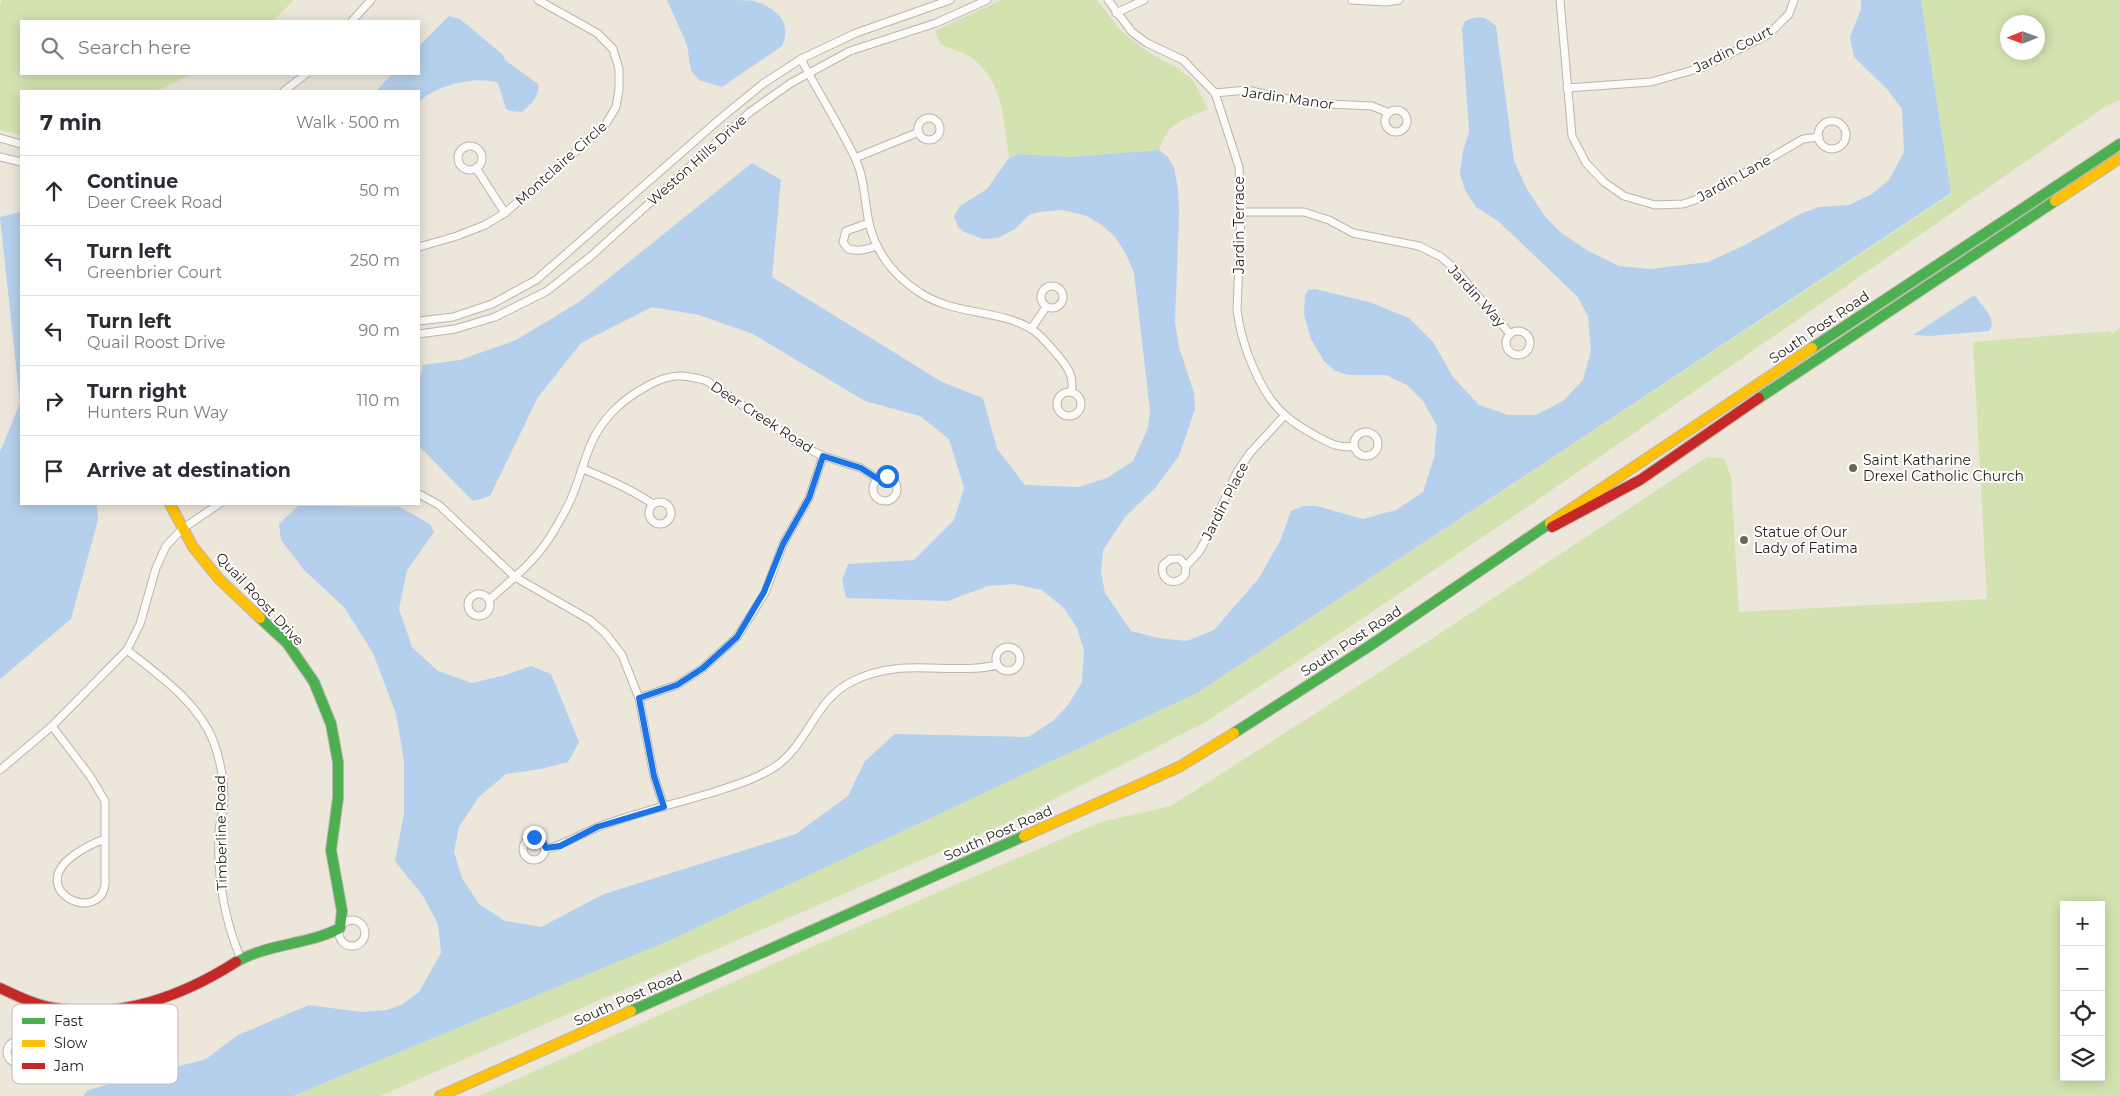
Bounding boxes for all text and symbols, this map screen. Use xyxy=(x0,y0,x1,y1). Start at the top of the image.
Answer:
north arrow xyxy=(2000,15,2045,60)
search box xyxy=(20,20,420,75)
street label: Jardin Court xyxy=(1690,21,1776,77)
icon: search xyxy=(38,34,66,62)
text: Search here xyxy=(78,36,191,59)
street label: Jardin Manor xyxy=(1240,83,1335,113)
text: 7 min xyxy=(40,110,102,135)
street label: Weston Hills Drive xyxy=(644,111,750,209)
text: Walk · 500 m xyxy=(296,113,400,132)
street label: Montclaire Circle xyxy=(511,117,611,209)
street label: Jardin Lane xyxy=(1693,150,1774,206)
text: Continue xyxy=(87,170,178,193)
street label: Jardin Terrace xyxy=(1230,176,1248,275)
icon: ahead xyxy=(40,177,68,205)
text: 50 m xyxy=(359,181,400,200)
text: Deer Creek Road xyxy=(87,193,223,212)
text: Turn left xyxy=(87,240,172,263)
icon: left xyxy=(40,247,68,275)
text: 250 m xyxy=(350,251,400,270)
street label: Jardin Way xyxy=(1444,260,1510,331)
text: Greenbrier Court xyxy=(87,263,222,282)
street label: South Post Road xyxy=(1765,287,1873,367)
text: Turn left xyxy=(87,310,172,333)
icon: left xyxy=(40,317,68,345)
text: 90 m xyxy=(358,321,400,340)
text: Quail Roost Drive xyxy=(87,333,225,352)
street label: Deer Creek Road xyxy=(707,377,817,457)
text: Turn right xyxy=(87,380,187,403)
icon: right xyxy=(40,387,68,415)
text: 110 m xyxy=(357,391,400,410)
text: Hunters Run Way xyxy=(87,403,228,422)
place label: Saint Katharine Drexel Catholic Church xyxy=(1863,451,2024,485)
icon: arrive xyxy=(40,457,68,485)
text: Arrive at destination xyxy=(87,459,291,482)
street label: Jardin Place xyxy=(1197,459,1252,544)
marker: Saint Katharine Drexel Catholic Church xyxy=(1847,462,1859,474)
route start xyxy=(876,465,899,488)
place label: Statue of Our Lady of Fatima xyxy=(1754,523,1858,557)
marker: Statue of Our Lady of Fatima xyxy=(1738,534,1750,546)
street label: Quail Roost Drive xyxy=(212,549,308,649)
street label: South Post Road xyxy=(1297,602,1405,680)
street label: Timberline Road xyxy=(211,775,231,891)
street label: South Post Road xyxy=(941,801,1055,865)
route end xyxy=(523,826,546,849)
map controls xyxy=(2060,901,2105,1081)
button: + xyxy=(2060,901,2105,946)
button: − xyxy=(2060,946,2105,991)
street label: South Post Road xyxy=(571,966,685,1030)
button: locate xyxy=(2060,991,2105,1036)
legend xyxy=(12,1004,178,1084)
text: Fast xyxy=(54,1012,84,1030)
text: Slow xyxy=(54,1034,88,1052)
button: layers xyxy=(2060,1036,2105,1081)
text: Jam xyxy=(53,1057,84,1075)

